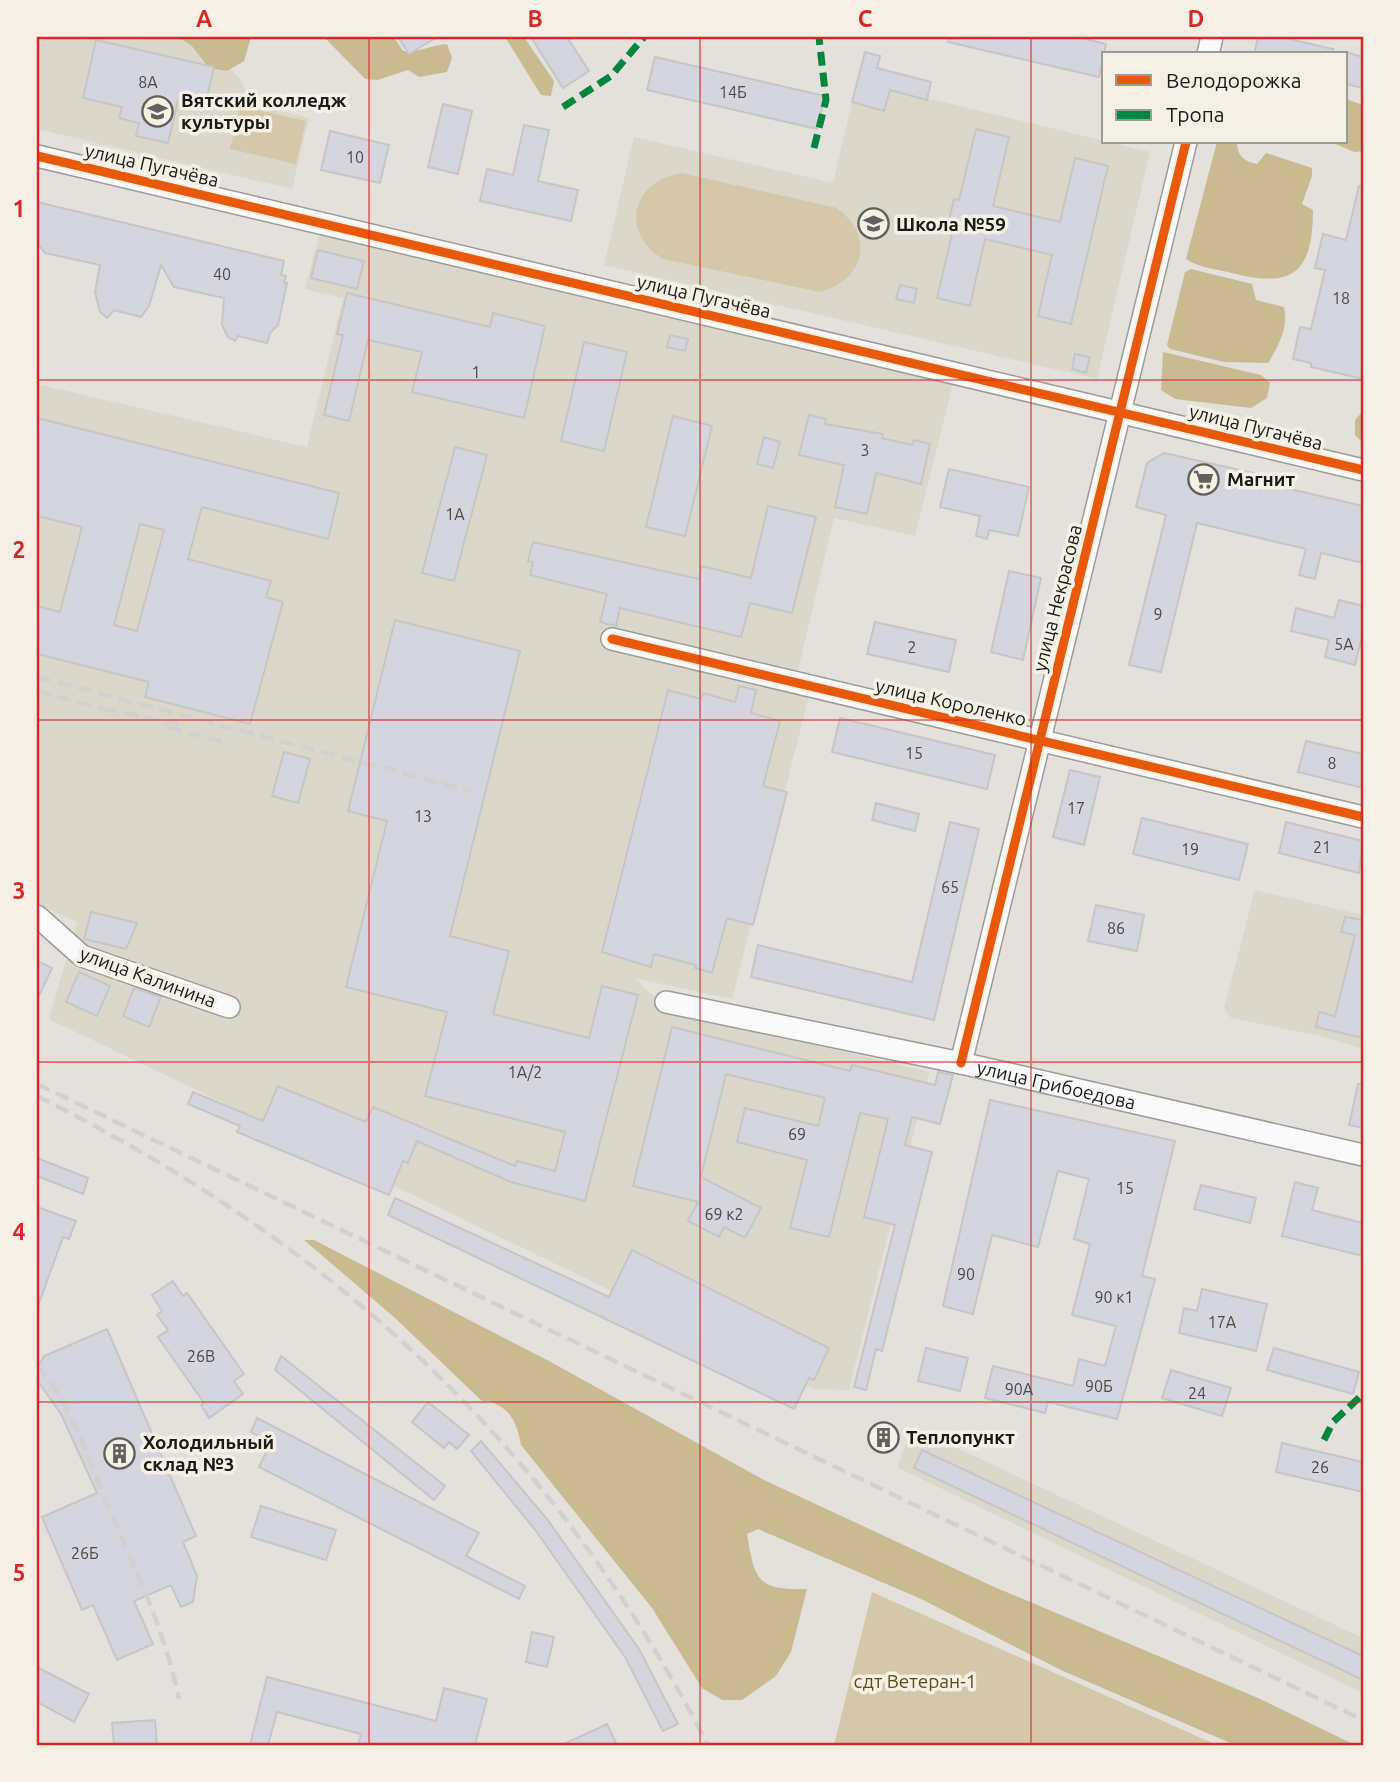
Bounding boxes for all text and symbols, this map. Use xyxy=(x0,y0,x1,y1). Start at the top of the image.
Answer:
text: A xyxy=(196,6,212,31)
text: B xyxy=(527,6,543,31)
text: C xyxy=(858,6,873,31)
text: D xyxy=(1188,6,1204,31)
legend xyxy=(1102,52,1348,144)
text: Велодорожка xyxy=(1166,68,1302,92)
house number: 8А xyxy=(138,73,158,91)
house number: 14Б xyxy=(719,83,747,101)
place label: Вятский колледж культуры xyxy=(181,89,347,133)
school or university icon: Вятский колледж культуры xyxy=(141,94,175,128)
text: Тропа xyxy=(1166,102,1225,126)
street label: улица Пугачёва xyxy=(83,139,221,191)
house number: 10 xyxy=(346,148,364,166)
text: 1 xyxy=(13,196,25,221)
school or university icon: Школа №59 xyxy=(856,207,890,241)
place label: Школа №59 xyxy=(896,213,1006,235)
house number: 40 xyxy=(213,265,231,283)
street label: улица Пугачёва xyxy=(635,270,773,322)
house number: 18 xyxy=(1332,289,1350,307)
house number: 1 xyxy=(471,363,481,381)
street label: улица Пугачёва xyxy=(1187,400,1325,454)
house number: 3 xyxy=(860,441,870,459)
supermarket icon: Магнит xyxy=(1187,462,1221,496)
place label: Магнит xyxy=(1227,468,1295,490)
house number: 1А xyxy=(445,505,465,523)
street label: улица Некрасова xyxy=(1028,522,1086,674)
text: 2 xyxy=(13,537,25,562)
house number: 9 xyxy=(1153,605,1163,623)
house number: 5А xyxy=(1334,635,1354,653)
house number: 2 xyxy=(907,638,917,656)
street label: улица Короленко xyxy=(873,674,1029,730)
house number: 15 xyxy=(905,744,923,762)
house number: 8 xyxy=(1327,754,1337,772)
house number: 17 xyxy=(1067,799,1085,817)
house number: 13 xyxy=(414,807,432,825)
house number: 21 xyxy=(1313,838,1331,856)
house number: 19 xyxy=(1181,840,1199,858)
text: 3 xyxy=(13,878,25,903)
house number: 65 xyxy=(941,878,959,896)
house number: 86 xyxy=(1107,919,1125,937)
street label: улица Калинина xyxy=(77,942,219,1012)
street label: улица Грибоедова xyxy=(975,1056,1138,1114)
house number: 1А/2 xyxy=(508,1063,542,1081)
house number: 69 xyxy=(788,1125,806,1143)
house number: 15 xyxy=(1116,1179,1134,1197)
house number: 69 к2 xyxy=(705,1205,743,1223)
text: 4 xyxy=(13,1219,26,1244)
house number: 90 xyxy=(957,1265,975,1283)
house number: 90 к1 xyxy=(1095,1288,1133,1306)
house number: 17А xyxy=(1208,1313,1237,1331)
house number: 26В xyxy=(187,1347,215,1365)
house number: 90Б xyxy=(1085,1377,1113,1395)
house number: 90А xyxy=(1005,1380,1034,1398)
house number: 24 xyxy=(1188,1384,1206,1402)
building icon: Теплопункт xyxy=(866,1420,900,1454)
place label: Теплопункт xyxy=(906,1426,1015,1448)
place label: Холодильный склад №3 xyxy=(143,1431,274,1475)
building icon: Холодильный склад №3 xyxy=(103,1436,137,1470)
house number: 26 xyxy=(1311,1458,1329,1476)
house number: 26Б xyxy=(71,1544,99,1562)
text: 5 xyxy=(13,1560,25,1585)
park label: сдт Ветеран-1 xyxy=(854,1670,976,1692)

